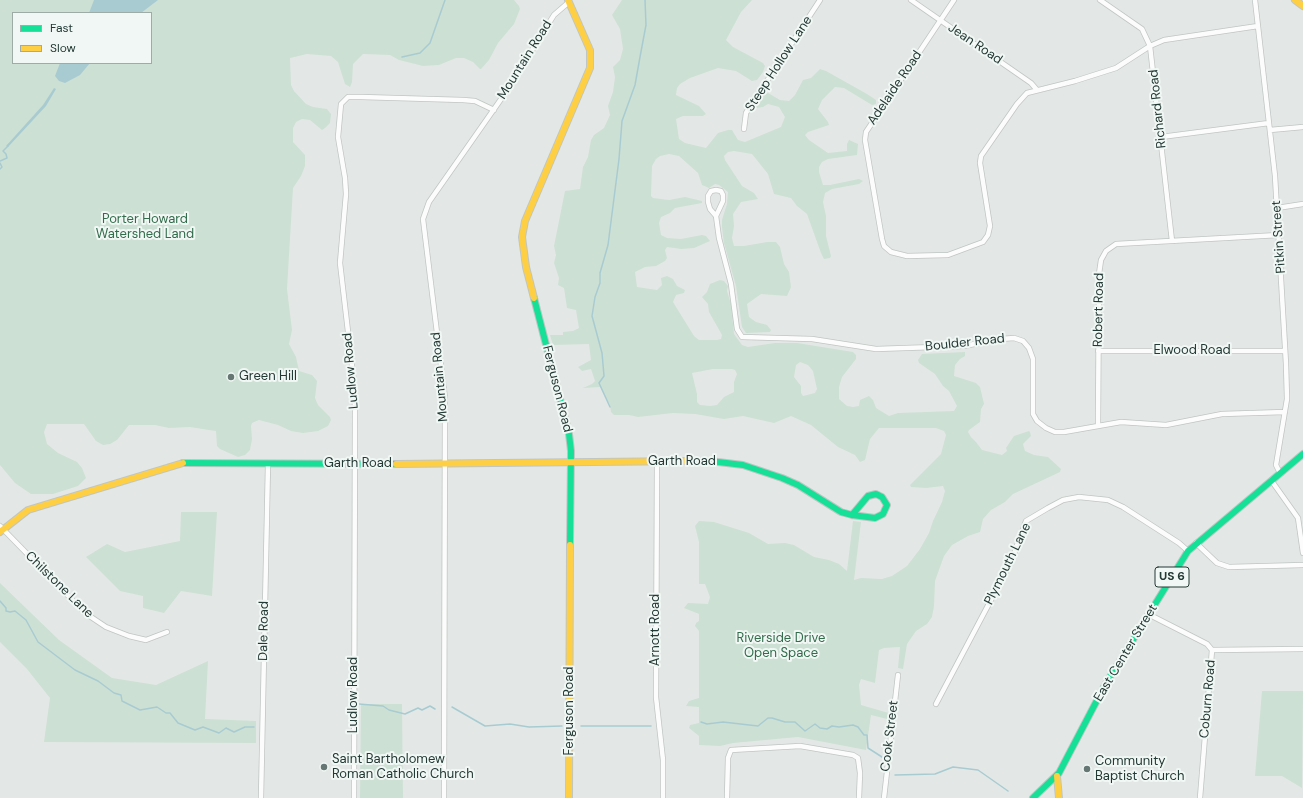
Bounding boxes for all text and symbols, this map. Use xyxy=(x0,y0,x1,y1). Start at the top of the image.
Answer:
legend xyxy=(12,12,152,64)
street label: Steep Hollow Lane xyxy=(742,13,816,115)
street label: Mountain Road xyxy=(495,18,555,102)
text: Fast xyxy=(50,20,73,36)
street label: Jean Road xyxy=(945,20,1005,68)
text: Slow xyxy=(50,40,76,56)
street label: Adelaide Road xyxy=(864,48,926,128)
street label: Richard Road xyxy=(1146,69,1170,149)
street label: Pitkin Street xyxy=(1269,200,1289,274)
park label: Porter Howard Watershed Land xyxy=(96,212,194,243)
street label: Robert Road xyxy=(1091,273,1107,347)
street label: Mountain Road xyxy=(428,331,452,423)
street label: Boulder Road xyxy=(924,331,1006,355)
street label: Ludlow Road xyxy=(340,332,362,410)
street label: Elwood Road xyxy=(1153,343,1231,359)
street label: Ferguson Road xyxy=(539,344,575,434)
place label: Green Hill xyxy=(239,369,297,385)
marker: Green Hill xyxy=(226,372,236,382)
street label: Garth Road xyxy=(648,454,716,470)
street label: Garth Road xyxy=(324,456,392,472)
street label: Plymouth Lane xyxy=(981,520,1035,608)
street label: Chilstone Lane xyxy=(22,549,96,621)
road number: US 6 xyxy=(1155,567,1189,587)
street label: Arnott Road xyxy=(648,594,664,666)
street label: Dale Road xyxy=(256,601,272,661)
street label: East Center Street xyxy=(1091,602,1161,704)
park label: Riverside Drive Open Space xyxy=(737,631,825,662)
street label: Ludlow Road xyxy=(346,657,362,733)
street label: Coburn Road xyxy=(1197,659,1219,739)
street label: Ferguson Road xyxy=(562,667,578,755)
street label: Cook Street xyxy=(878,700,902,772)
place label: Saint Bartholomew Roman Catholic Church xyxy=(332,752,474,783)
place label: Community Baptist Church xyxy=(1095,754,1185,785)
marker: Saint Bartholomew Roman Catholic Church xyxy=(319,762,329,772)
marker: Community Baptist Church xyxy=(1082,764,1092,774)

